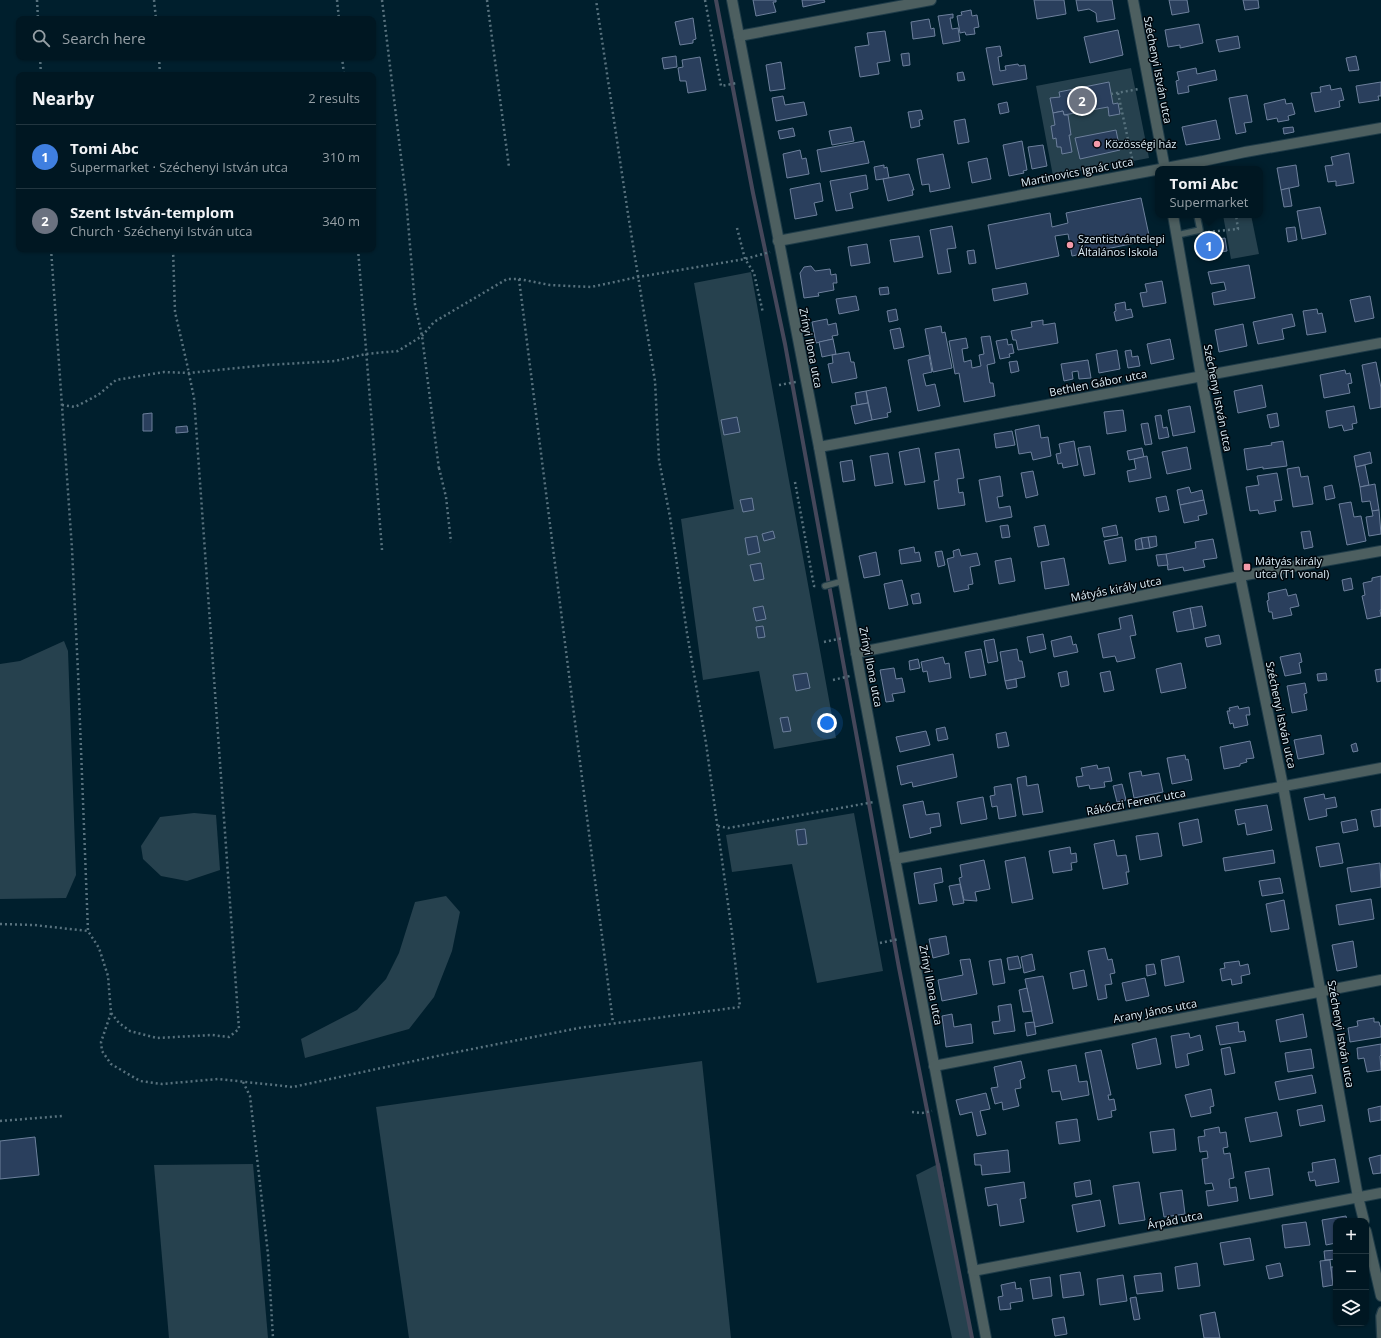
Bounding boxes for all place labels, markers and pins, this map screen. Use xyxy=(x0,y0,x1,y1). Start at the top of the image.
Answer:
pin: 2 xyxy=(1069,86,1095,116)
place label: Közösségi ház xyxy=(1105,136,1176,151)
marker: Közösségi ház xyxy=(1092,139,1102,149)
place label: Szentistvántelepi Általános Iskola xyxy=(1078,231,1165,259)
pin: 1 xyxy=(1196,231,1222,261)
marker: Szentistvántelepi Általános Iskola xyxy=(1065,240,1075,250)
place label: Mátyás király utca (T1 vonal) xyxy=(1255,553,1329,581)
marker: Mátyás király utca (T1 vonal) xyxy=(1242,562,1252,572)

